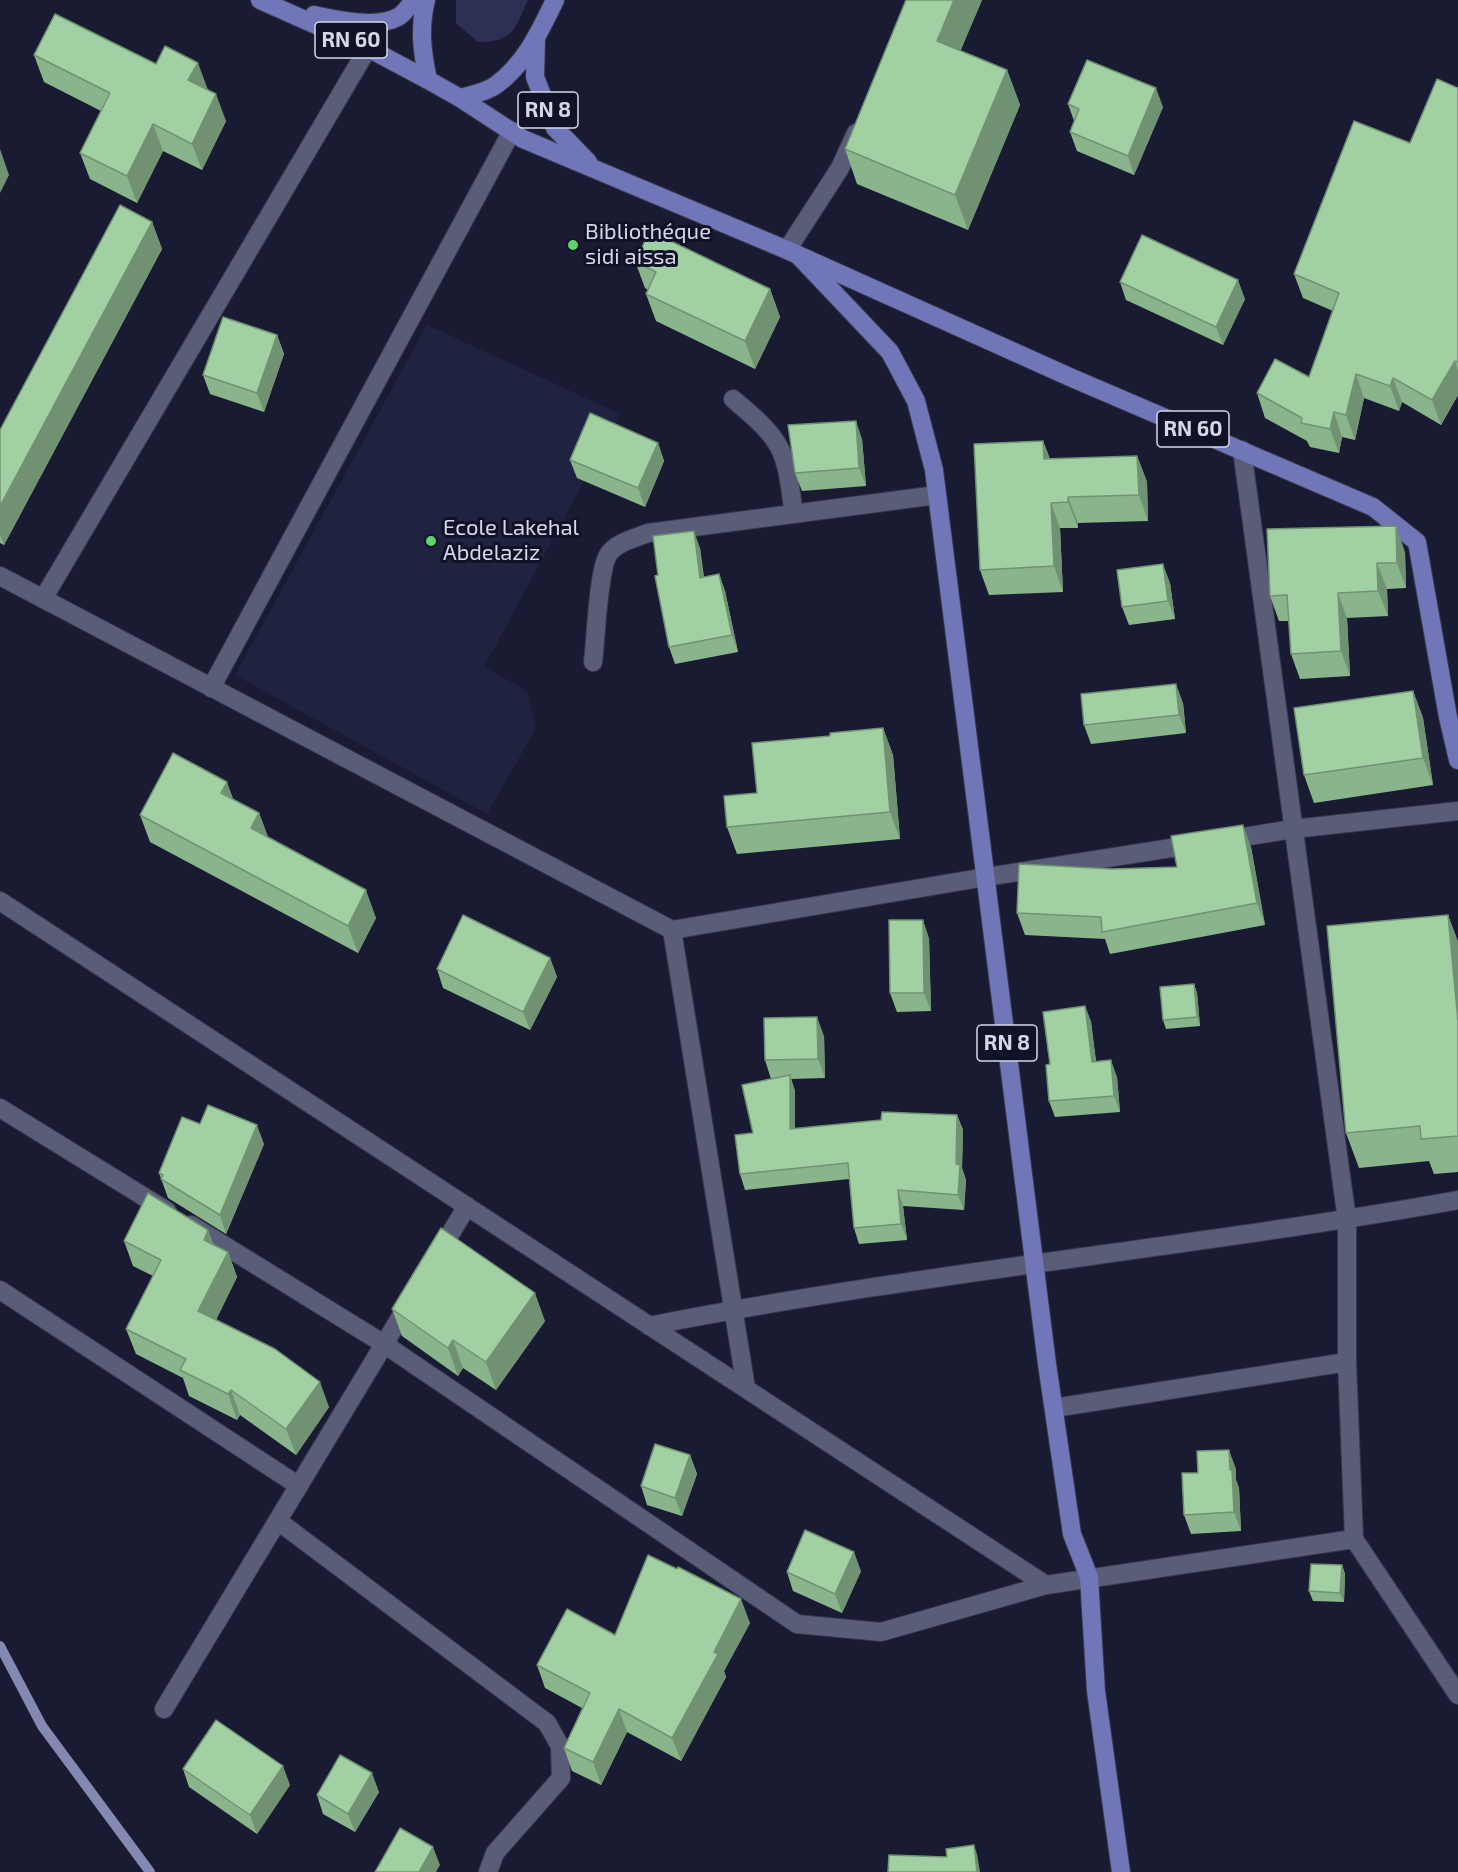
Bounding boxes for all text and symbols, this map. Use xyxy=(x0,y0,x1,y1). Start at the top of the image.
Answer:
road number: RN 60 xyxy=(315,22,387,58)
road number: RN 8 xyxy=(518,92,578,128)
place label: Bibliothéque sidi aissa xyxy=(585,219,711,270)
marker: Bibliothéque sidi aissa xyxy=(566,238,580,252)
road number: RN 60 xyxy=(1157,411,1229,447)
place label: Ecole Lakehal Abdelaziz xyxy=(443,515,579,566)
marker: Ecole Lakehal Abdelaziz xyxy=(424,534,438,548)
road number: RN 8 xyxy=(977,1025,1037,1061)

